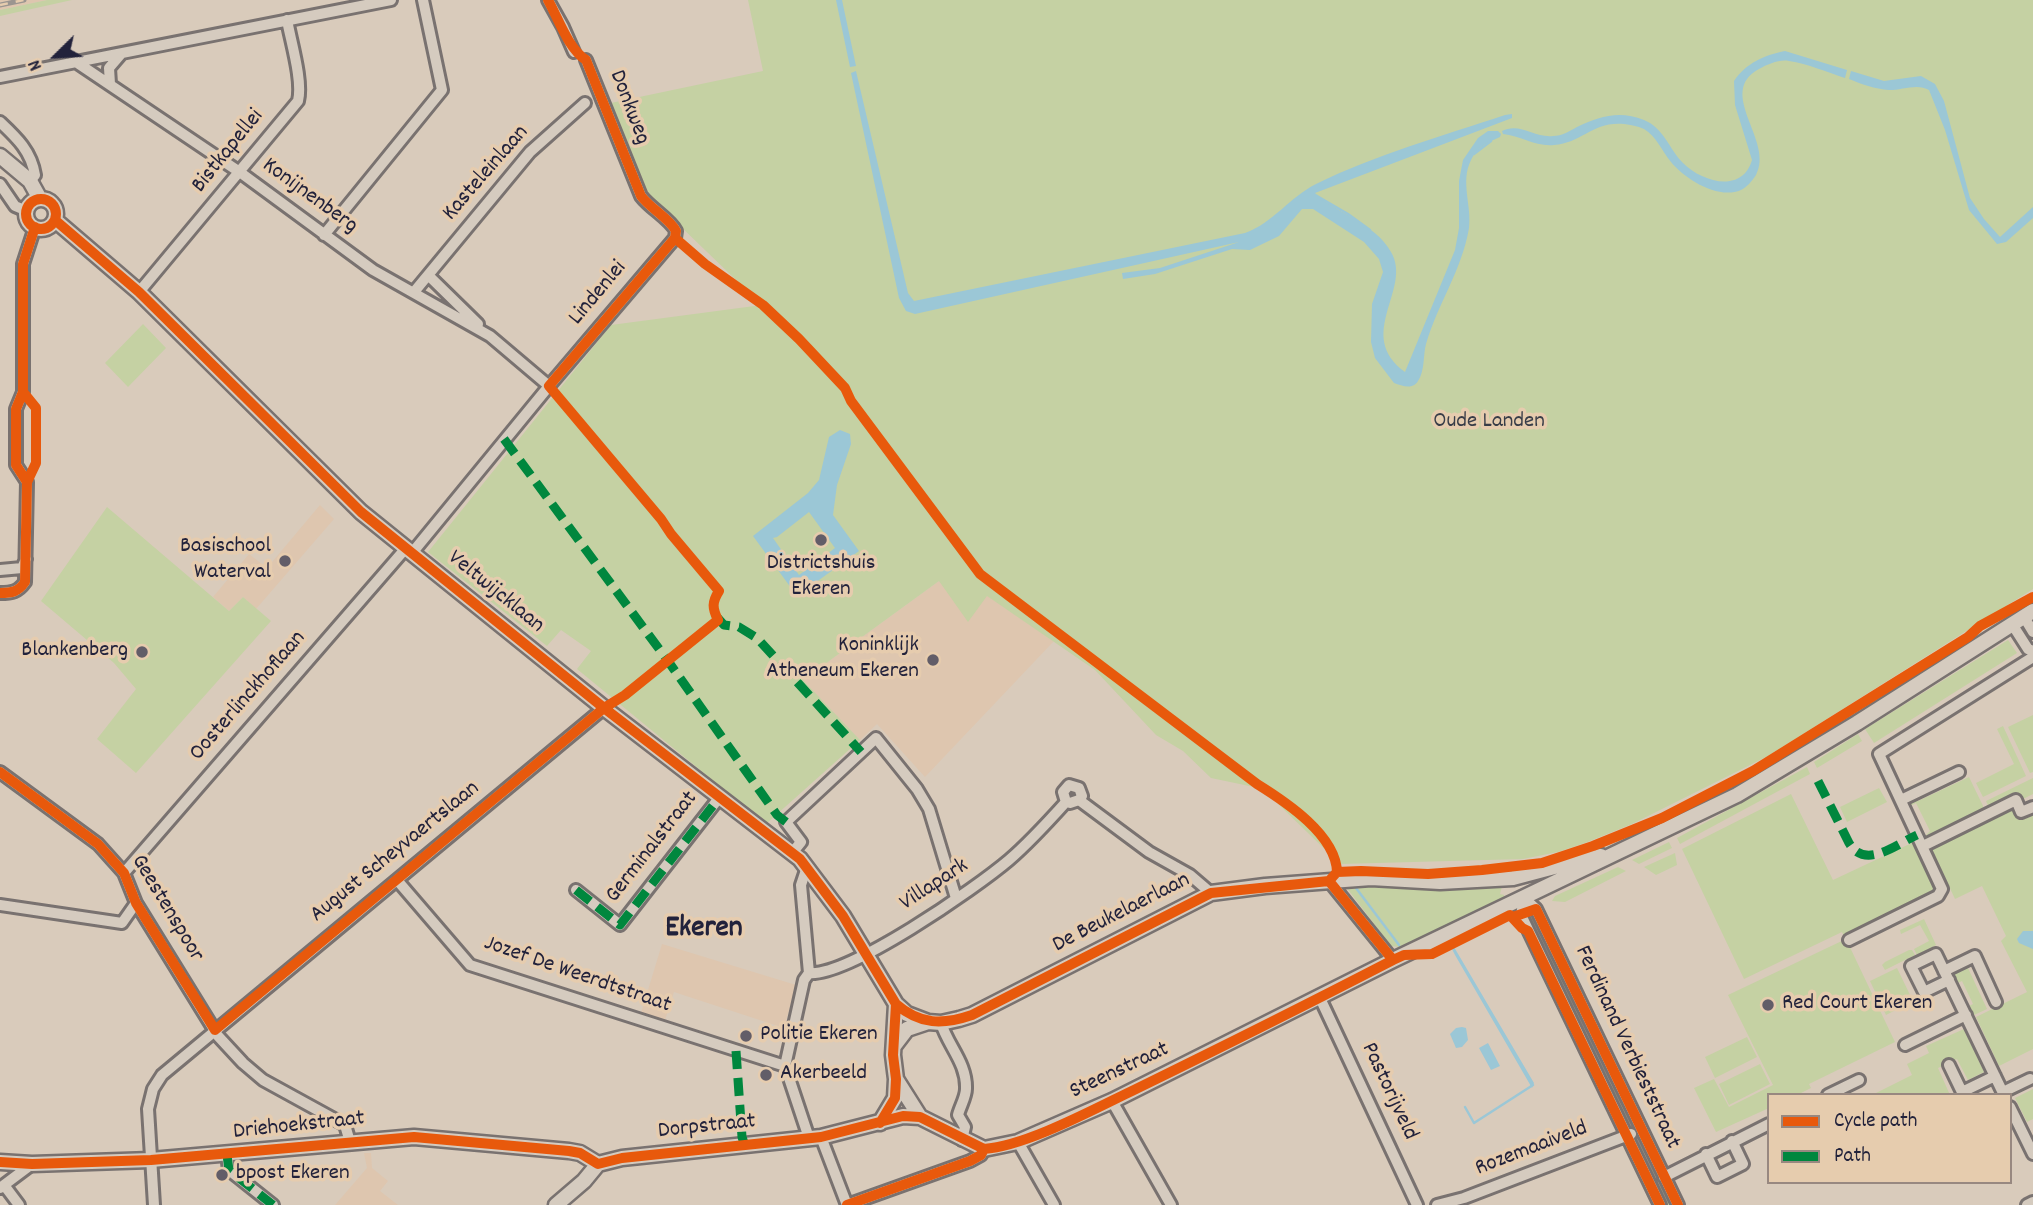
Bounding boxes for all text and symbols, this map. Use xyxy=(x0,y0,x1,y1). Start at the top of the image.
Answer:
north arrow xyxy=(21,21,91,91)
text: N xyxy=(22,55,51,75)
street label: Donkweg xyxy=(601,67,655,149)
street label: Bistkapellei xyxy=(187,105,271,199)
street label: Kasteleinlaan xyxy=(438,120,536,228)
street label: Konijnenberg xyxy=(256,153,362,241)
street label: Lindenlei xyxy=(564,256,634,332)
park label: Oude Landen xyxy=(1433,409,1545,437)
marker: Districtshuis Ekeren xyxy=(813,532,829,548)
place label: Basischool Waterval xyxy=(180,534,271,588)
street label: Veltwijcklaan xyxy=(441,546,549,640)
place label: Districtshuis Ekeren xyxy=(767,551,875,605)
marker: Basischool Waterval xyxy=(277,553,293,569)
street label: Oosterlinckhoflaan xyxy=(185,626,313,768)
place label: Koninklijk Atheneum Ekeren xyxy=(766,633,919,687)
place label: Blankenberg xyxy=(21,638,128,666)
marker: Blankenberg xyxy=(134,644,150,660)
marker: Koninklijk Atheneum Ekeren xyxy=(925,652,941,668)
street label: August Scheyvaertslaan xyxy=(306,776,486,930)
street label: Germinalstraat xyxy=(601,787,705,909)
street label: Geestenspoor xyxy=(123,850,209,968)
street label: Villapark xyxy=(895,854,975,918)
street label: De Beukelaerlaan xyxy=(1049,868,1195,960)
district label: Ekeren xyxy=(665,913,743,949)
street label: Jozef De Weerdtstraat xyxy=(480,931,674,1021)
street label: Ferdinand Verbieststraat xyxy=(1567,942,1685,1154)
place label: Red Court Ekeren xyxy=(1782,991,1932,1019)
marker: Red Court Ekeren xyxy=(1760,997,1776,1013)
place label: Politie Ekeren xyxy=(760,1022,878,1050)
marker: Politie Ekeren xyxy=(738,1028,754,1044)
street label: Steenstraat xyxy=(1066,1037,1174,1107)
street label: Pastorijveld xyxy=(1353,1039,1423,1145)
place label: Akerbeeld xyxy=(780,1061,867,1089)
marker: Akerbeeld xyxy=(758,1067,774,1083)
legend xyxy=(1767,1093,2012,1184)
street label: Driehoekstraat xyxy=(232,1106,366,1148)
text: Cycle path xyxy=(1834,1107,1917,1137)
street label: Dorpstraat xyxy=(657,1109,757,1147)
street label: Rozemaaiveld xyxy=(1472,1116,1592,1184)
text: Path xyxy=(1834,1142,1871,1172)
place label: bpost Ekeren xyxy=(236,1161,350,1189)
marker: bpost Ekeren xyxy=(214,1167,230,1183)

